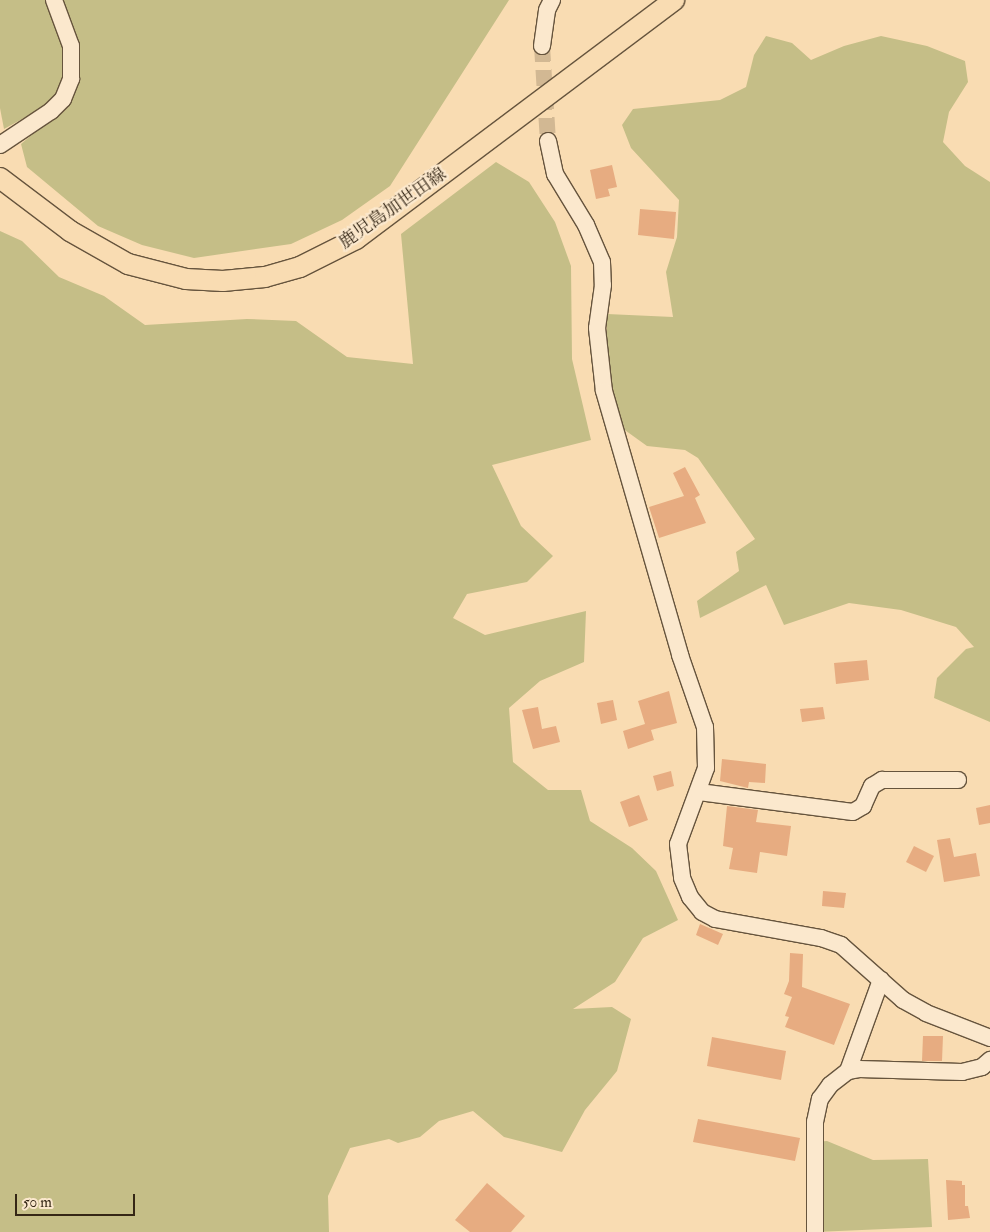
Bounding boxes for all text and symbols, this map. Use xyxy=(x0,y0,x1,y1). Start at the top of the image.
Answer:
street label: 鹿児島加世田線 xyxy=(335,164,451,254)
scale bar xyxy=(18,1184,138,1216)
text: 50 m xyxy=(23,1193,52,1212)

